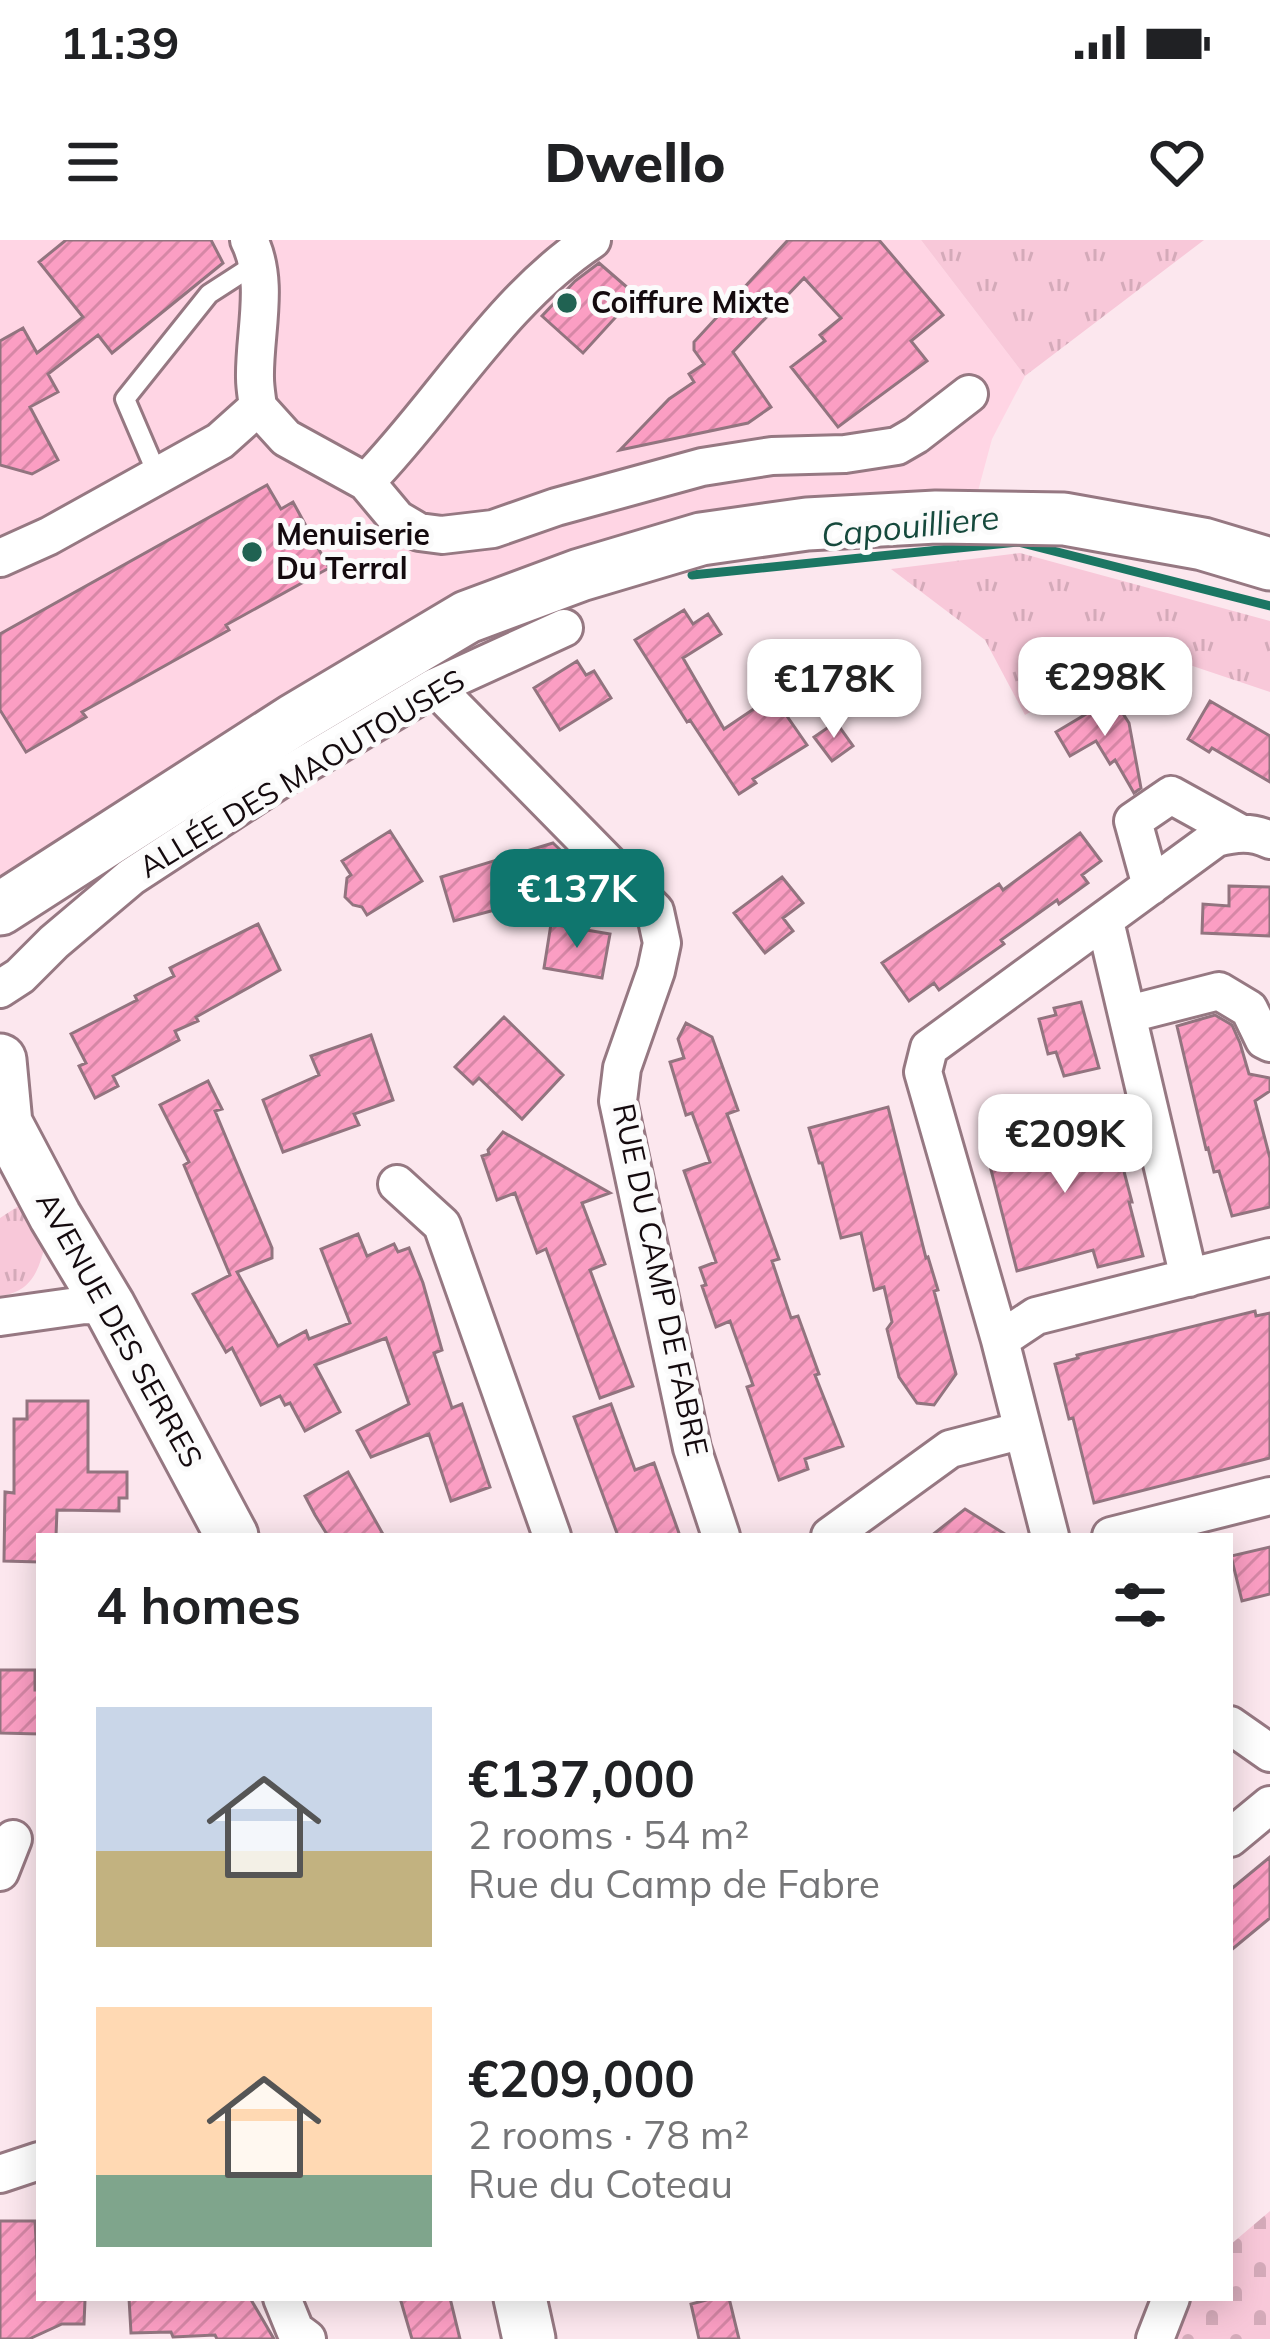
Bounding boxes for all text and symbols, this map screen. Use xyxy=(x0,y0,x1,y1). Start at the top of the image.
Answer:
text: 11:39 xyxy=(60,14,179,70)
text: Dwello xyxy=(544,128,726,196)
icon: menu xyxy=(60,129,126,195)
icon: heart xyxy=(1144,129,1210,195)
place label: Coiffure Mixte xyxy=(591,283,790,321)
marker: Coiffure Mixte xyxy=(554,290,580,316)
water label: Capouilliere xyxy=(819,496,1001,555)
place label: Menuiserie Du Terral xyxy=(276,515,430,587)
marker: Menuiserie Du Terral xyxy=(239,539,265,565)
pin: €298K xyxy=(1021,637,1189,739)
pin: €178K xyxy=(750,639,918,741)
text: €298K xyxy=(1045,651,1165,700)
text: €178K xyxy=(774,653,894,702)
street label: ALLÉE DES MAOUTOUSES xyxy=(132,661,471,886)
pin: €137K xyxy=(493,849,661,951)
text: €137K xyxy=(517,863,637,912)
pin: €209K xyxy=(981,1094,1149,1196)
street label: RUE DU CAMP DE FABRE xyxy=(605,1100,717,1459)
text: €209K xyxy=(1005,1108,1125,1157)
street label: AVENUE DES SERRES xyxy=(28,1185,211,1474)
icon: filters xyxy=(1107,1572,1173,1638)
text: 4 homes xyxy=(96,1573,301,1637)
text: €137,000 xyxy=(468,1746,695,1810)
icon: home xyxy=(192,1755,336,1899)
text: 2 rooms · 54 m² xyxy=(468,1810,749,1859)
text: Rue du Camp de Fabre xyxy=(468,1859,880,1908)
text: €209,000 xyxy=(468,2046,695,2110)
icon: home xyxy=(192,2055,336,2199)
text: 2 rooms · 78 m² xyxy=(468,2110,749,2159)
text: Rue du Coteau xyxy=(468,2159,733,2208)

